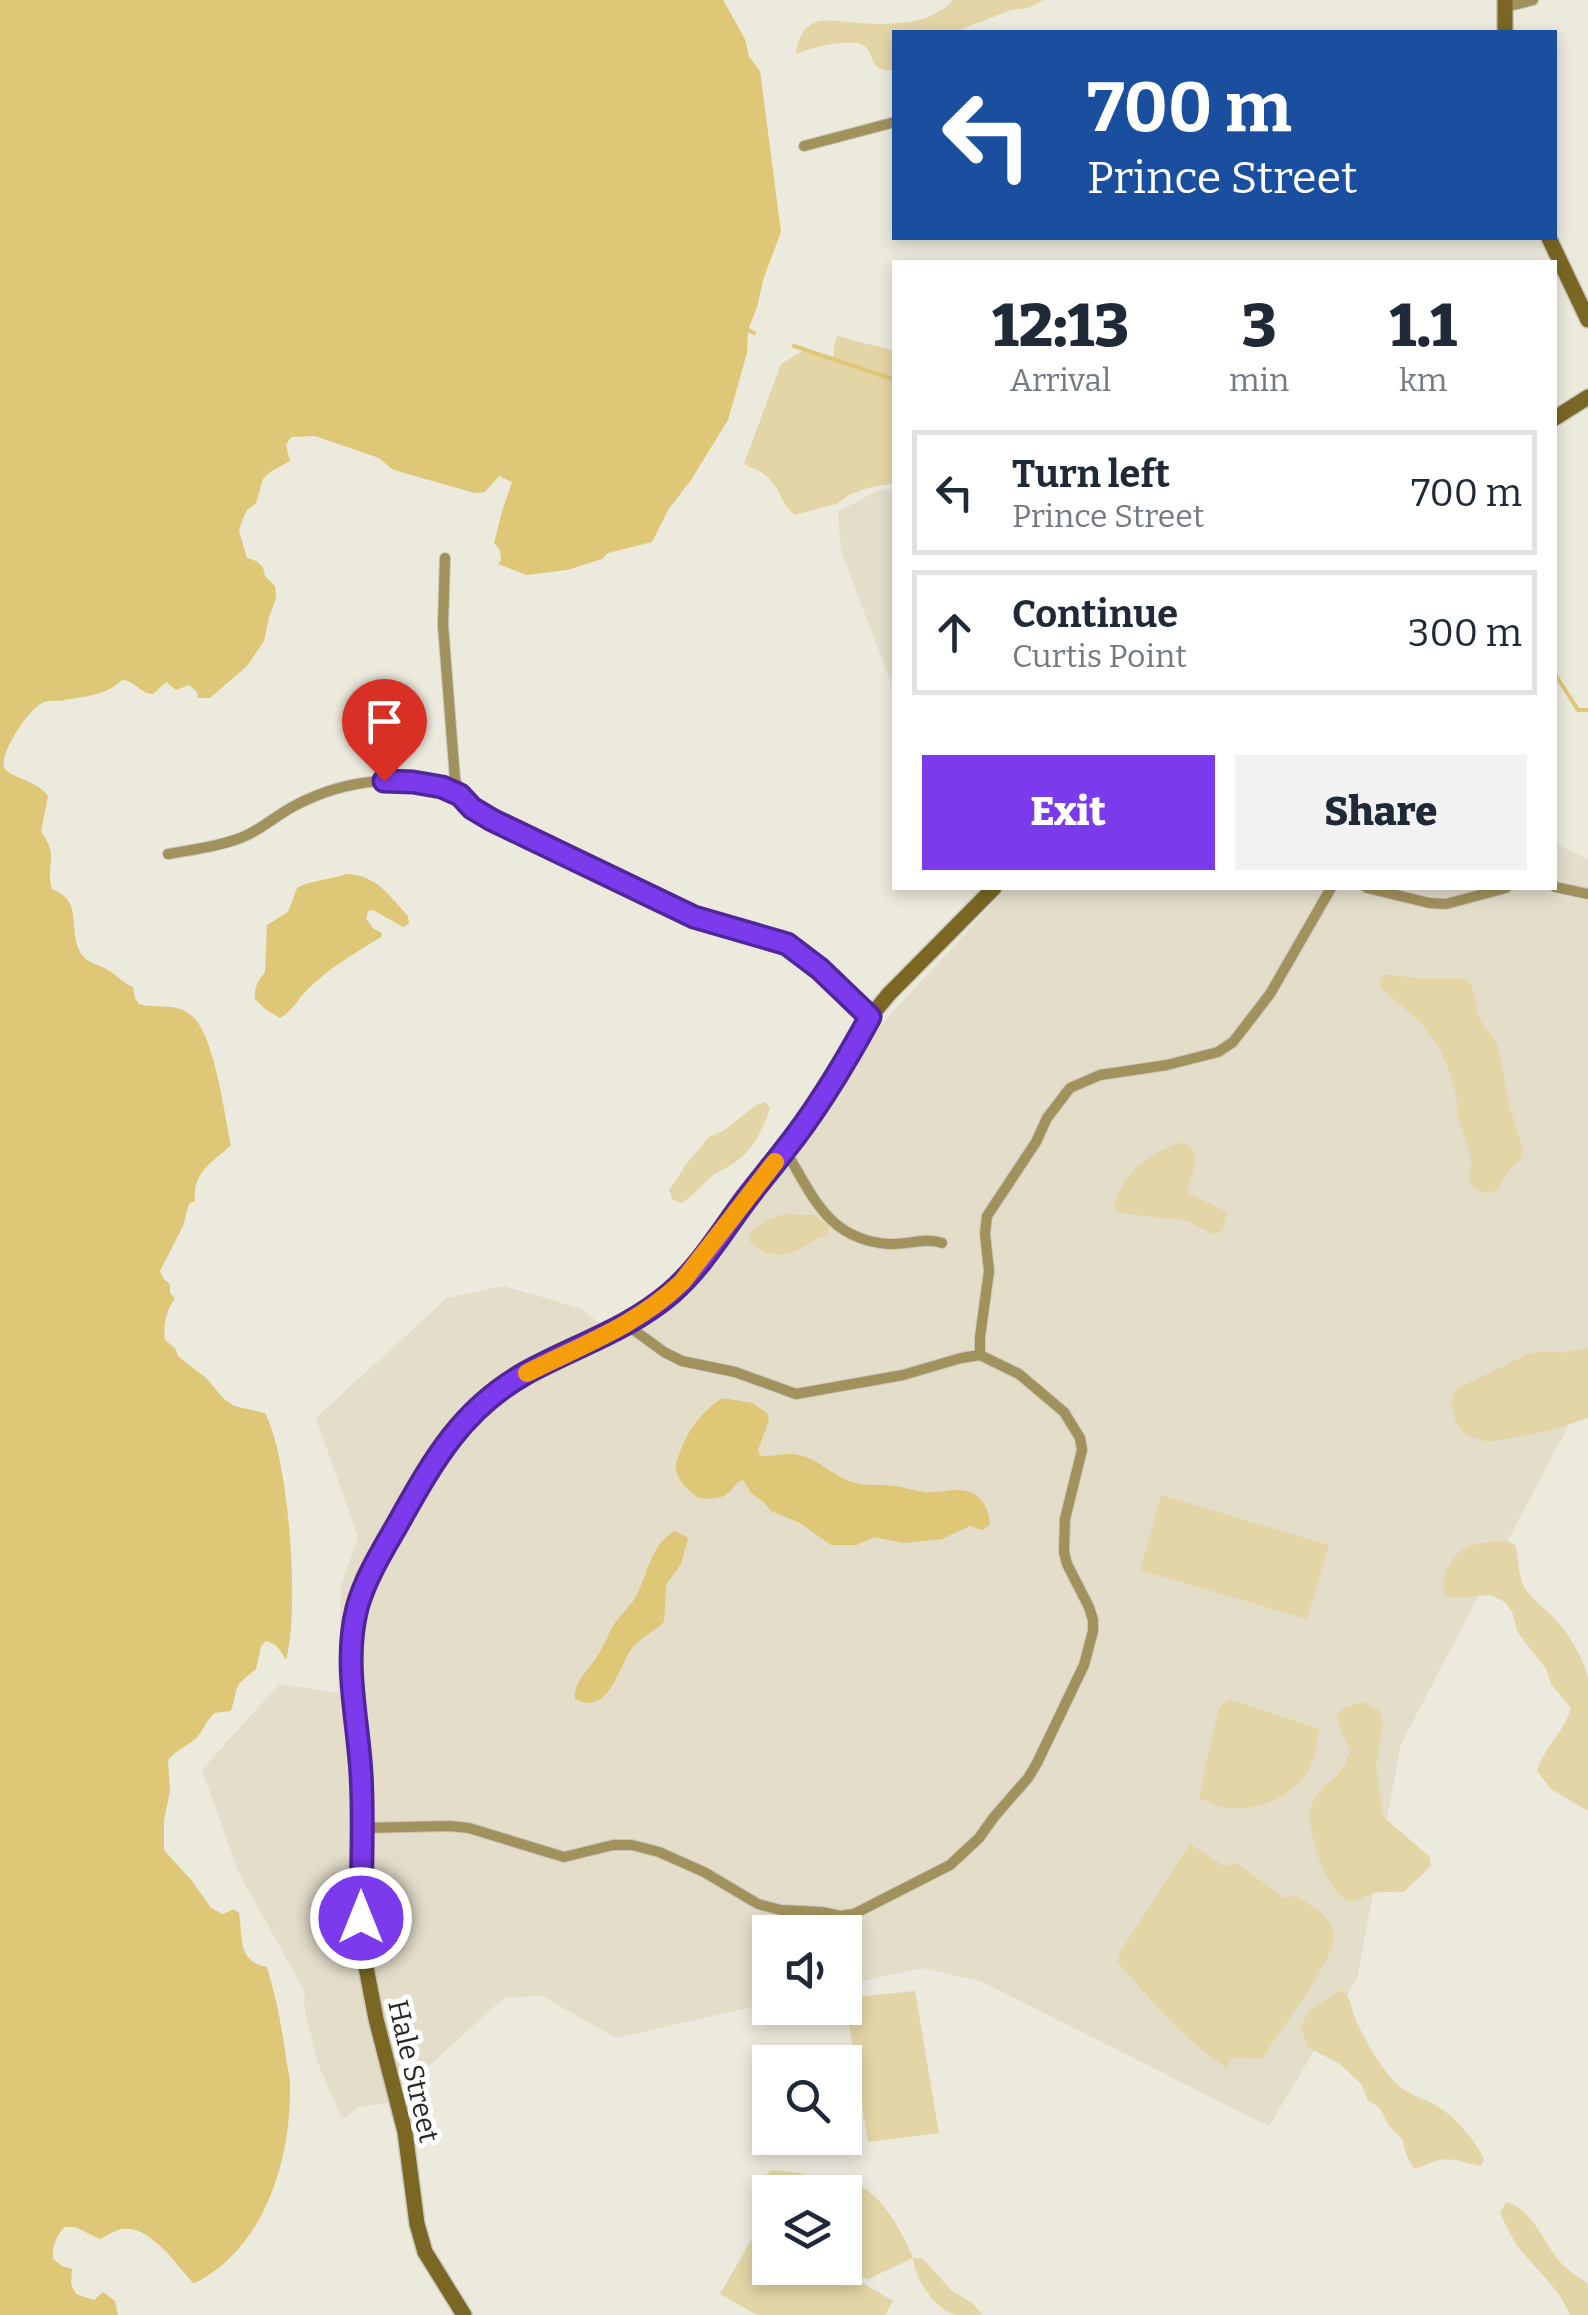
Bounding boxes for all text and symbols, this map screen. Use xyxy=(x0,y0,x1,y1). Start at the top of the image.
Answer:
text: 700 m xyxy=(1087,66,1292,150)
icon: left xyxy=(922,70,1052,200)
text: Prince Street xyxy=(1087,151,1357,205)
text: 12:13 xyxy=(992,290,1129,362)
text: 3 xyxy=(1242,290,1277,362)
text: 1.1 xyxy=(1389,290,1457,362)
text: Arrival xyxy=(1010,361,1111,399)
text: min xyxy=(1229,361,1289,399)
text: km xyxy=(1399,361,1447,399)
text: Turn left xyxy=(1012,451,1170,497)
icon: left xyxy=(927,465,982,520)
text: 700 m xyxy=(1411,470,1522,516)
text: Prince Street xyxy=(1012,497,1204,535)
text: Continue xyxy=(1012,591,1178,637)
icon: ahead xyxy=(927,605,982,660)
text: 300 m xyxy=(1408,610,1522,656)
text: Curtis Point xyxy=(1012,637,1187,675)
pin xyxy=(342,679,427,782)
icon: arrive xyxy=(357,694,412,749)
button: Exit xyxy=(922,755,1215,870)
button: Share xyxy=(1235,755,1527,870)
position arrow xyxy=(309,1866,413,1970)
map controls xyxy=(752,1915,862,2285)
button: sound xyxy=(752,1915,862,2025)
street label: Hale Street xyxy=(381,1997,446,2146)
button: search xyxy=(752,2045,862,2155)
button: layers xyxy=(752,2175,862,2285)

